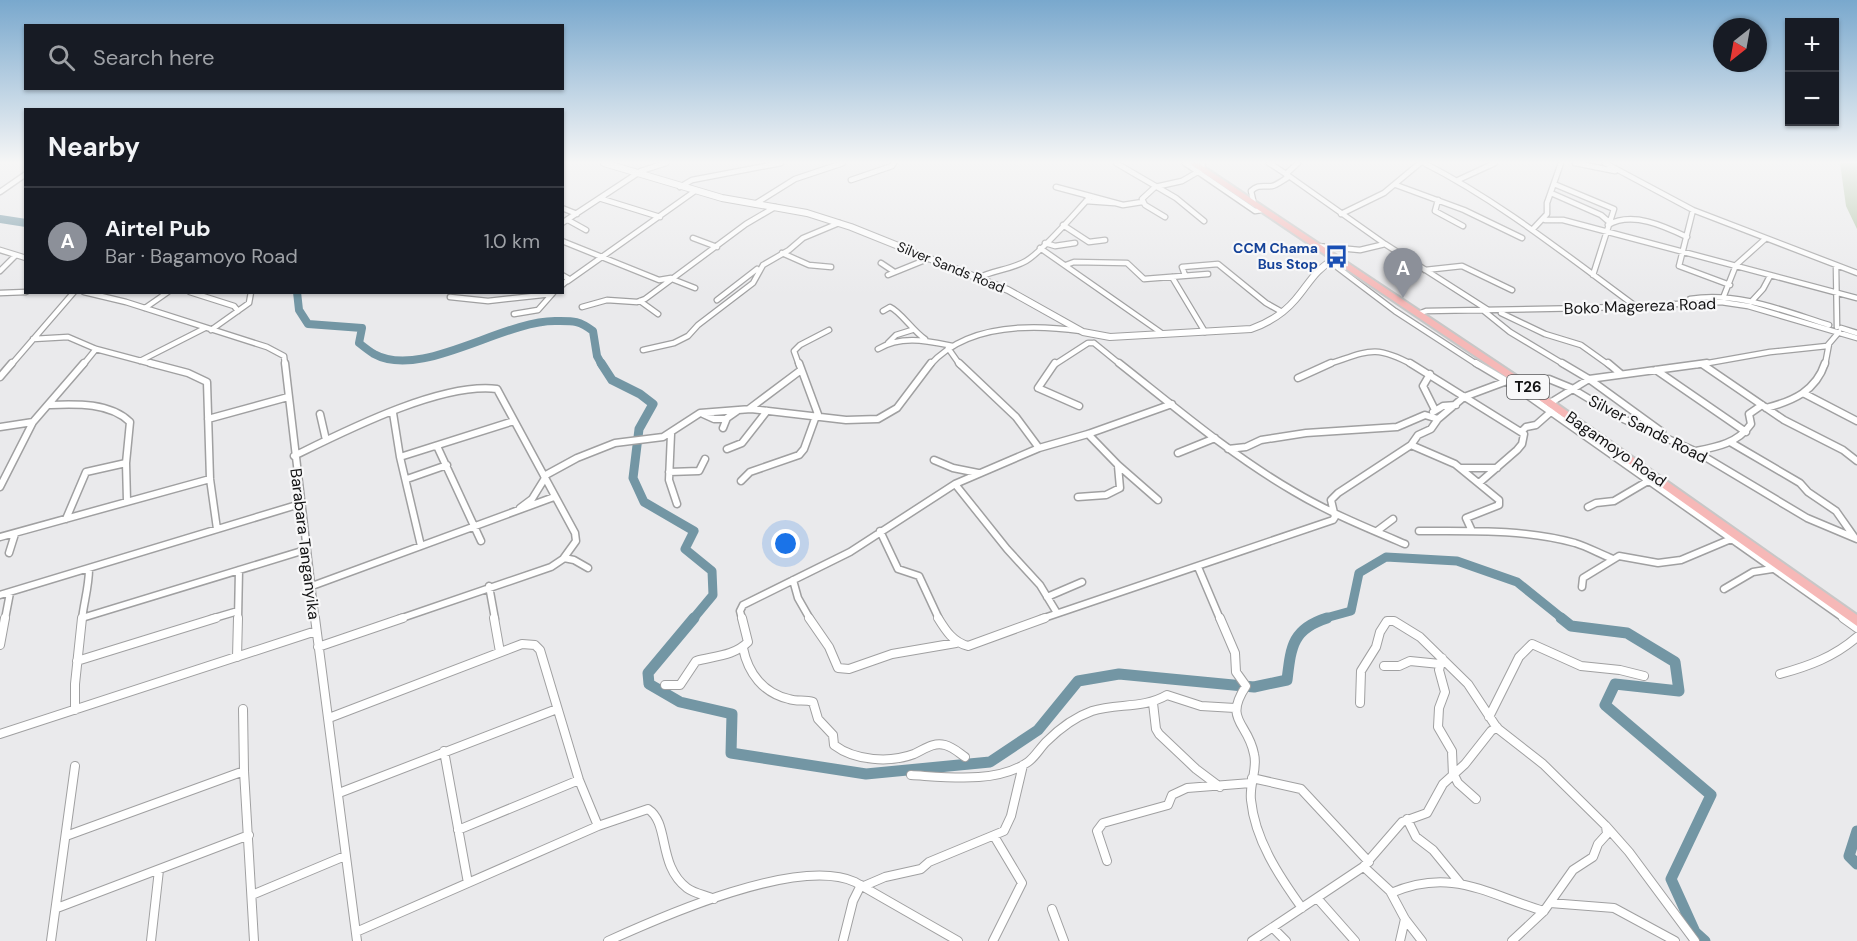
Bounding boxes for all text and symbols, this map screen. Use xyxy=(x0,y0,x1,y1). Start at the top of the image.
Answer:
north arrow xyxy=(1713,18,1767,72)
map controls xyxy=(1785,18,1839,126)
button: + xyxy=(1785,18,1839,72)
search box xyxy=(24,24,564,90)
icon: search xyxy=(45,41,78,74)
text: Search here xyxy=(93,43,214,72)
button: − xyxy=(1785,72,1839,126)
text: Nearby xyxy=(48,130,140,164)
text: Airtel Pub xyxy=(105,214,211,243)
text: A xyxy=(60,228,75,254)
text: 1.0 km xyxy=(484,228,540,254)
street label: Silver Sands Road xyxy=(895,237,1007,297)
place label: CCM Chama Bus Stop xyxy=(1233,239,1318,273)
text: Bar · Bagamoyo Road xyxy=(105,243,298,269)
bus stop icon: CCM Chama Bus Stop xyxy=(1323,243,1349,269)
pin: A xyxy=(1384,248,1422,298)
street label: Boko Magereza Road xyxy=(1563,293,1717,319)
road number: T26 xyxy=(1507,375,1549,399)
street label: Silver Sands Road xyxy=(1585,390,1711,468)
street label: Bagamoyo Road xyxy=(1562,406,1670,492)
street label: Barabara Tanganyika xyxy=(285,467,325,621)
your location xyxy=(771,529,800,558)

